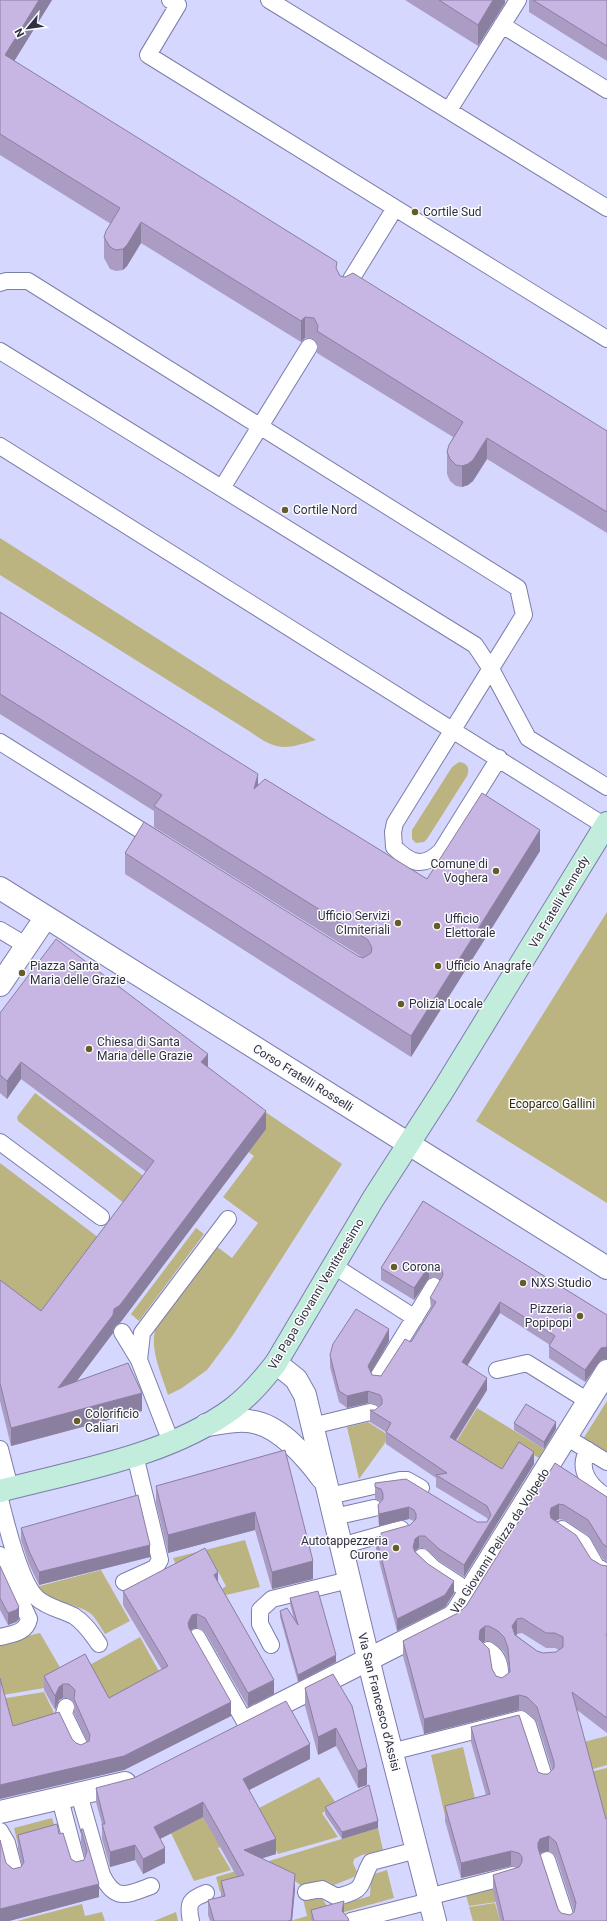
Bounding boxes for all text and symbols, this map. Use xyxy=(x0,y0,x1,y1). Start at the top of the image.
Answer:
north arrow xyxy=(8,8,48,48)
text: N xyxy=(12,26,27,39)
place label: Cortile Sud xyxy=(423,205,482,219)
marker: Cortile Sud xyxy=(410,207,420,217)
place label: Cortile Nord xyxy=(293,503,357,517)
marker: Cortile Nord xyxy=(280,505,290,515)
street label: Via Fratelli Kennedy xyxy=(526,853,592,950)
place label: Comune di Voghera xyxy=(431,857,488,885)
marker: Comune di Voghera xyxy=(491,866,501,876)
place label: Ufficio Servizi CImiteriali xyxy=(318,909,390,937)
place label: Ufficio Elettorale xyxy=(445,912,495,940)
marker: Ufficio Servizi CImiteriali xyxy=(393,918,403,928)
marker: Ufficio Elettorale xyxy=(432,921,442,931)
place label: Piazza Santa Maria delle Grazie xyxy=(30,959,126,987)
place label: Ufficio Anagrafe xyxy=(446,959,532,973)
marker: Ufficio Anagrafe xyxy=(433,961,443,971)
marker: Piazza Santa Maria delle Grazie xyxy=(17,968,27,978)
place label: Polizia Locale xyxy=(409,997,483,1011)
marker: Polizia Locale xyxy=(396,999,406,1009)
place label: Chiesa di Santa Maria delle Grazie xyxy=(97,1035,193,1063)
street label: Corso Fratelli Rosselli xyxy=(250,1042,356,1115)
marker: Chiesa di Santa Maria delle Grazie xyxy=(84,1044,94,1054)
park label: Ecoparco Gallini xyxy=(509,1097,595,1111)
street label: Via Papa Giovanni Ventitreesimo xyxy=(265,1216,367,1372)
place label: Corona xyxy=(402,1260,441,1274)
marker: Corona xyxy=(389,1262,399,1272)
place label: NXS Studio xyxy=(531,1276,592,1290)
marker: NXS Studio xyxy=(518,1278,528,1288)
place label: Pizzeria Popipopi xyxy=(525,1302,572,1330)
marker: Pizzeria Popipopi xyxy=(575,1311,585,1321)
place label: Colorificio Caliari xyxy=(85,1407,139,1435)
marker: Colorificio Caliari xyxy=(72,1416,82,1426)
street label: Via Giovanni Pelizza da Volpedo xyxy=(448,1466,552,1616)
place label: Autotappezzeria Curone xyxy=(301,1534,388,1562)
marker: Autotappezzeria Curone xyxy=(391,1543,401,1553)
street label: Via San Francesco d'Assisi xyxy=(355,1631,403,1773)

